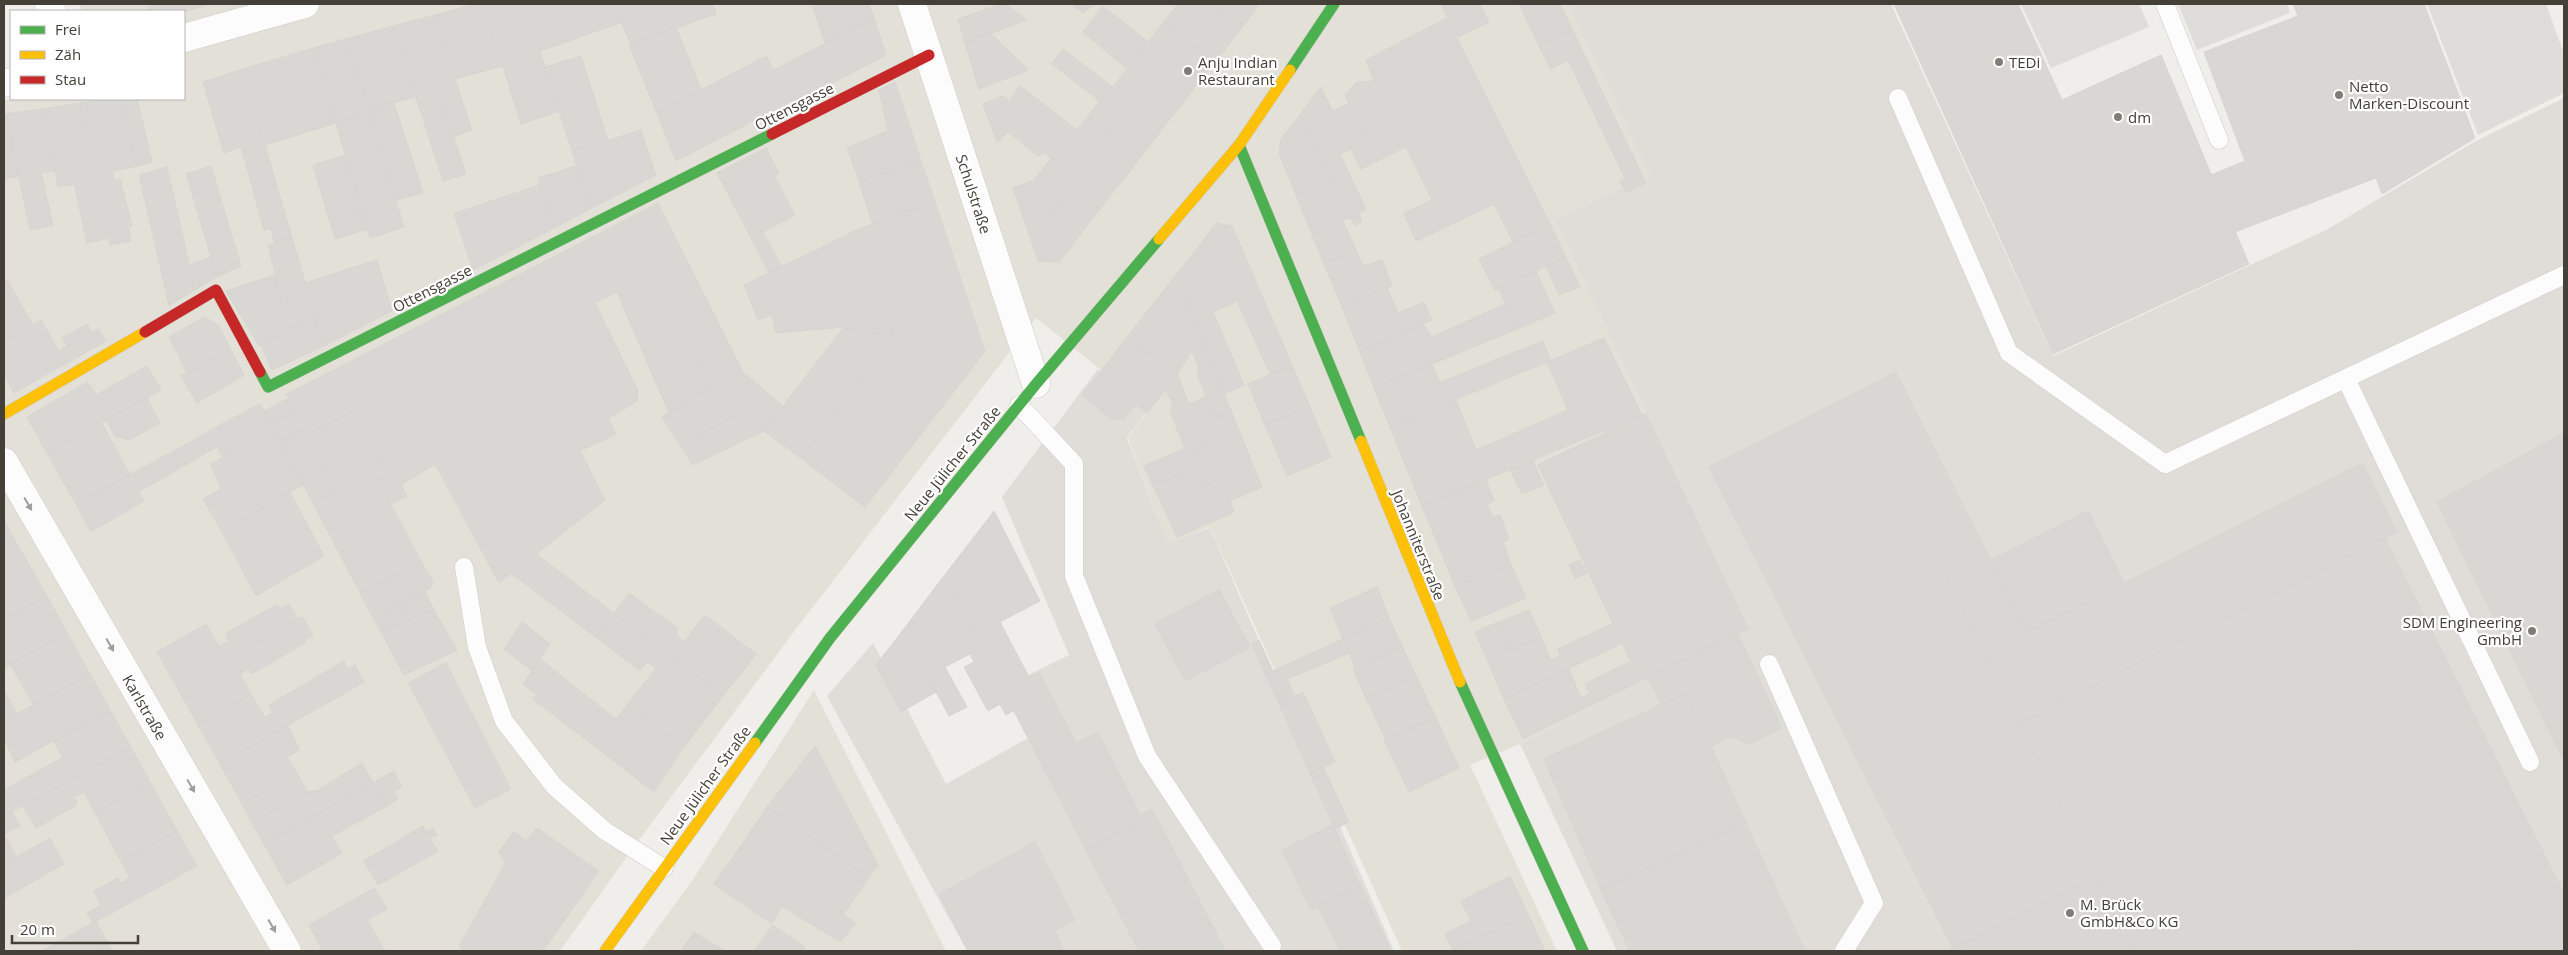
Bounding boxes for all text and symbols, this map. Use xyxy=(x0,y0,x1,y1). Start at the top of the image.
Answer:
legend xyxy=(10,10,185,100)
text: Frei xyxy=(55,19,81,39)
text: Zäh xyxy=(55,44,81,64)
place label: Anju Indian Restaurant xyxy=(1198,52,1277,89)
place label: TEDi xyxy=(2009,52,2040,72)
marker: TEDi xyxy=(1993,56,2005,68)
marker: Anju Indian Restaurant xyxy=(1182,65,1194,77)
text: Stau xyxy=(55,69,86,89)
place label: Netto Marken-Discount xyxy=(2349,76,2469,113)
street label: Ottensgasse xyxy=(751,77,837,135)
marker: Netto Marken-Discount xyxy=(2333,89,2345,101)
place label: dm xyxy=(2128,107,2151,127)
marker: dm xyxy=(2112,111,2124,123)
street label: Schulstraße xyxy=(952,152,996,236)
street label: Ottensgasse xyxy=(389,259,475,317)
street label: Neue Jülicher Straße xyxy=(899,401,1005,525)
street label: Johanniterstraße xyxy=(1387,485,1450,603)
one-way arrow xyxy=(24,498,33,511)
place label: SDM Engineering GmbH xyxy=(2403,612,2522,649)
marker: SDM Engineering GmbH xyxy=(2526,625,2538,637)
one-way arrow xyxy=(105,638,114,651)
street label: Karlstraße xyxy=(118,671,172,743)
street label: Neue Jülicher Straße xyxy=(655,721,755,849)
one-way arrow xyxy=(187,778,195,793)
place label: M. Brück GmbH&Co KG xyxy=(2080,894,2178,931)
marker: M. Brück GmbH&Co KG xyxy=(2064,907,2076,919)
scale bar xyxy=(12,912,139,944)
text: 20 m xyxy=(20,919,55,939)
one-way arrow xyxy=(268,920,277,933)

